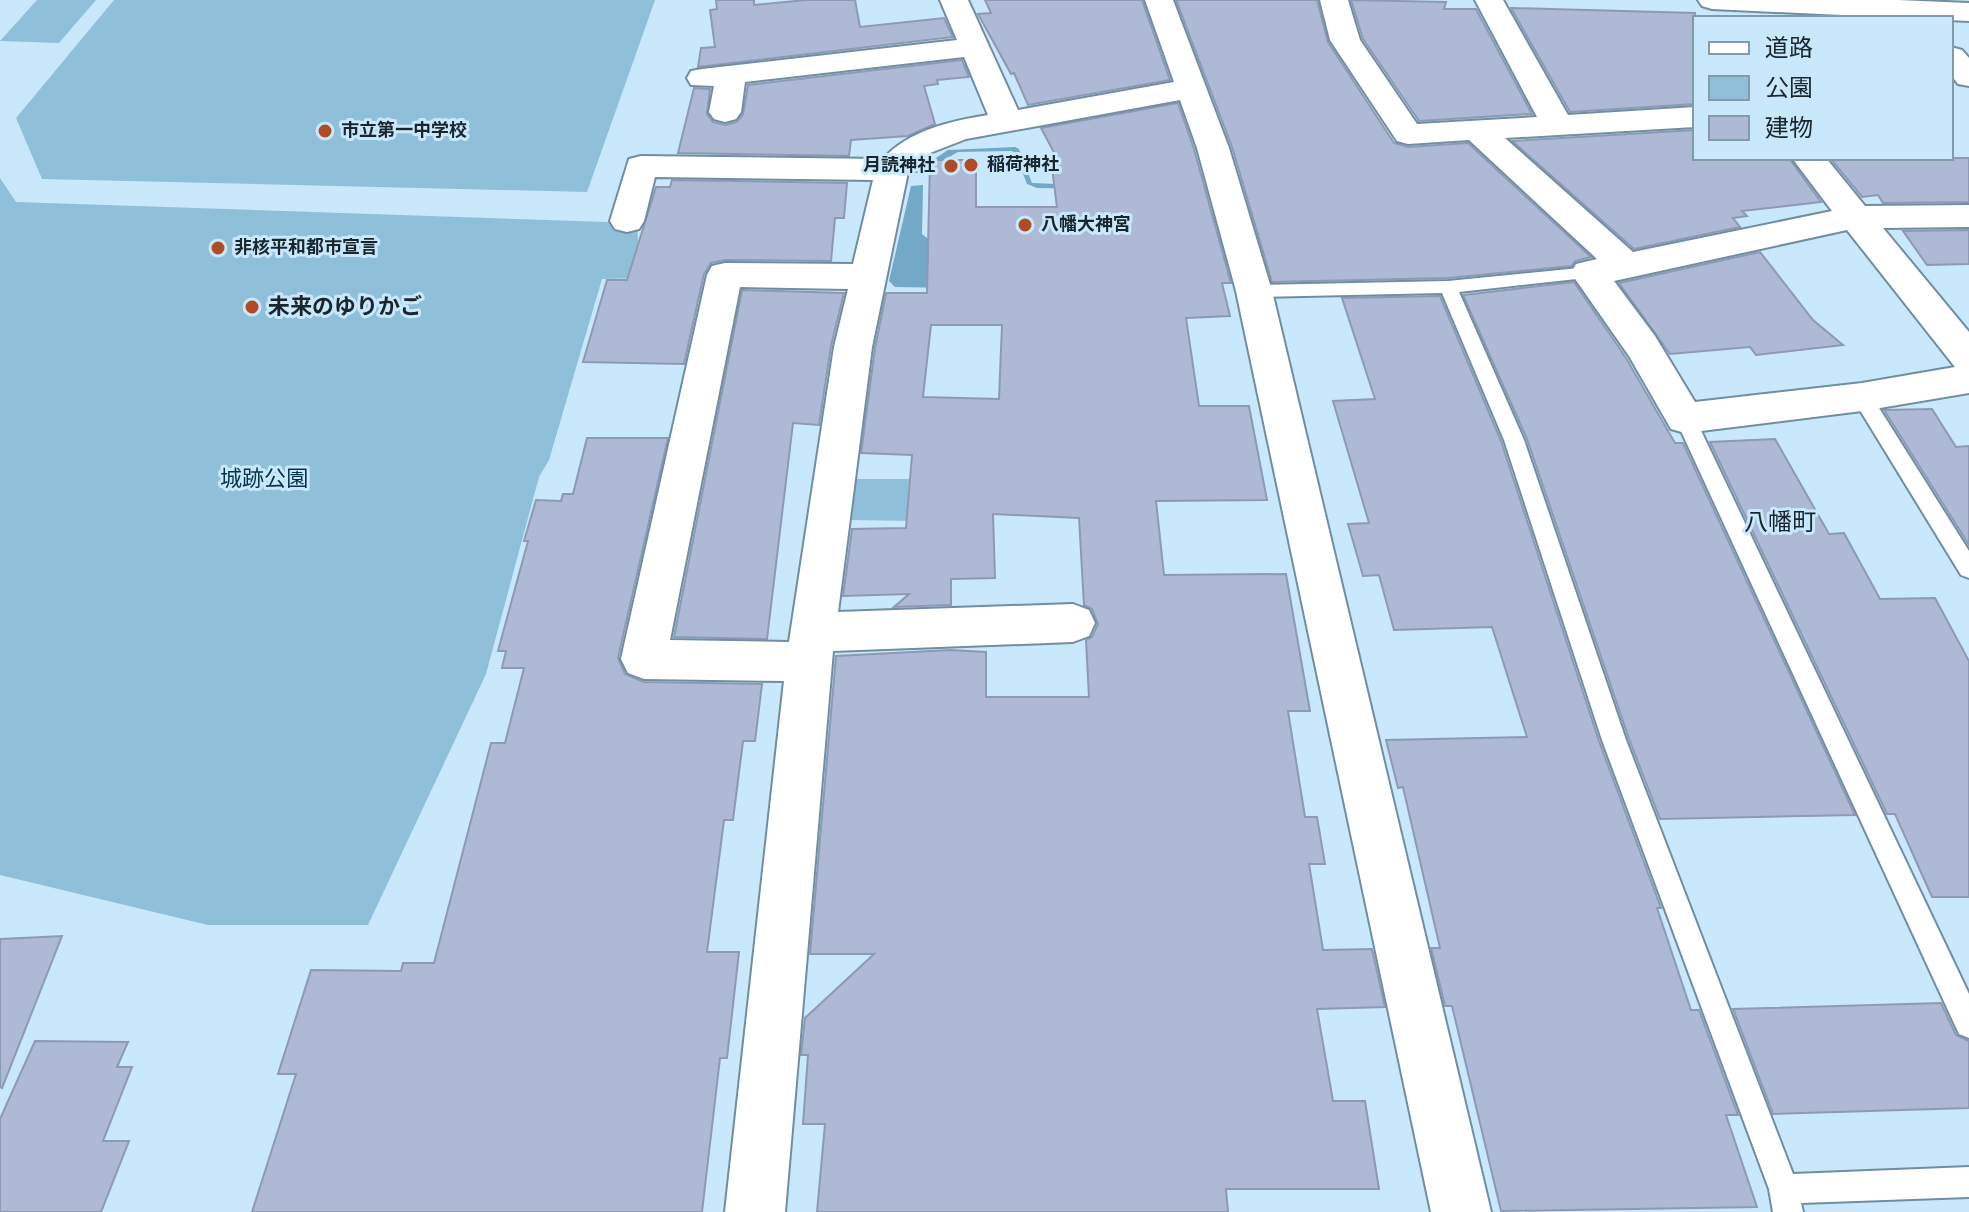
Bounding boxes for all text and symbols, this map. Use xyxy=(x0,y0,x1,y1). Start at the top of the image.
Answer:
legend xyxy=(1693,16,1953,160)
text: 道路 xyxy=(1765,35,1813,61)
text: 公園 xyxy=(1765,76,1813,101)
text: 建物 xyxy=(1765,116,1813,141)
place label: 市立第一中学校 xyxy=(341,120,467,140)
marker: 市立第一中学校 xyxy=(316,122,334,140)
place label: 稲荷神社 xyxy=(987,154,1059,174)
place label: 月読神社 xyxy=(863,155,935,175)
marker: 稲荷神社 xyxy=(962,156,980,174)
marker: 月読神社 xyxy=(942,157,960,175)
place label: 八幡大神宮 xyxy=(1041,214,1131,234)
marker: 八幡大神宮 xyxy=(1016,216,1034,234)
place label: 非核平和都市宣言 xyxy=(234,237,378,257)
marker: 非核平和都市宣言 xyxy=(209,239,227,257)
place label: 未来のゆりかご xyxy=(268,294,422,318)
marker: 未来のゆりかご xyxy=(243,298,261,316)
park label: 城跡公園 xyxy=(220,467,308,490)
district label: 八幡町 xyxy=(1744,509,1816,535)

